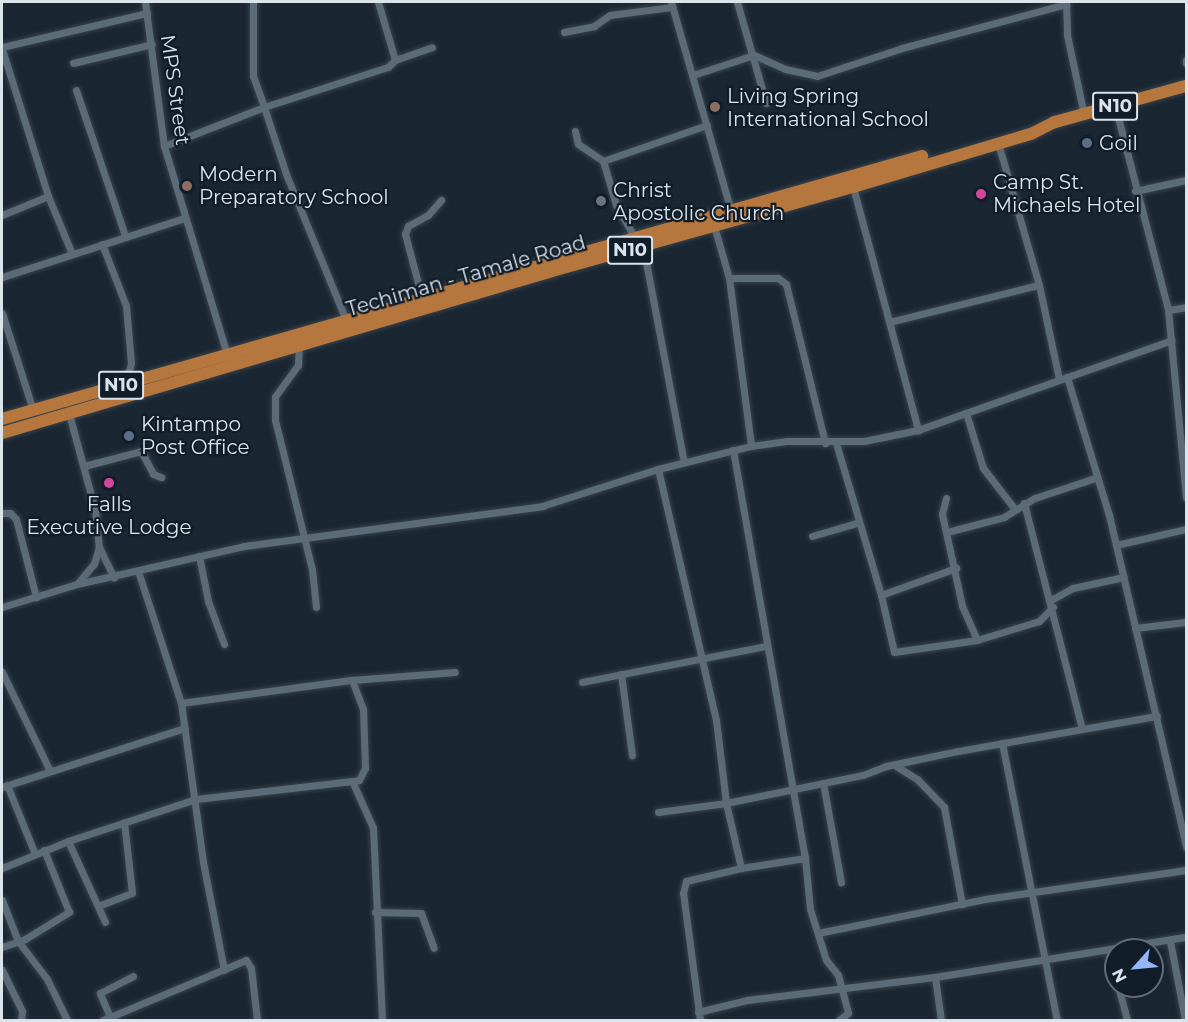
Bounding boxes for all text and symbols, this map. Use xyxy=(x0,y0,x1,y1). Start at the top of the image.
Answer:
street label: MPS Street xyxy=(155,33,195,147)
place label: Living Spring International School xyxy=(727,84,929,131)
road number: N10 xyxy=(1091,91,1139,121)
marker: Living Spring International School xyxy=(708,100,722,114)
place label: Goil xyxy=(1099,131,1138,155)
marker: Goil xyxy=(1080,136,1094,150)
place label: Modern Preparatory School xyxy=(199,162,389,209)
place label: Camp St. Michaels Hotel xyxy=(993,170,1140,217)
place label: Christ Apostolic Church xyxy=(613,178,784,225)
marker: Modern Preparatory School xyxy=(180,179,194,193)
marker: Camp St. Michaels Hotel xyxy=(974,187,988,201)
marker: Christ Apostolic Church xyxy=(594,194,608,208)
street label: Techiman - Tamale Road xyxy=(344,230,588,322)
road number: N10 xyxy=(606,235,654,265)
road number: N10 xyxy=(97,370,145,400)
place label: Kintampo Post Office xyxy=(141,412,250,459)
marker: Kintampo Post Office xyxy=(122,429,136,443)
marker: Falls Executive Lodge xyxy=(102,476,116,490)
place label: Falls Executive Lodge xyxy=(26,492,192,539)
north arrow xyxy=(1104,938,1164,998)
text: N xyxy=(1108,965,1131,986)

